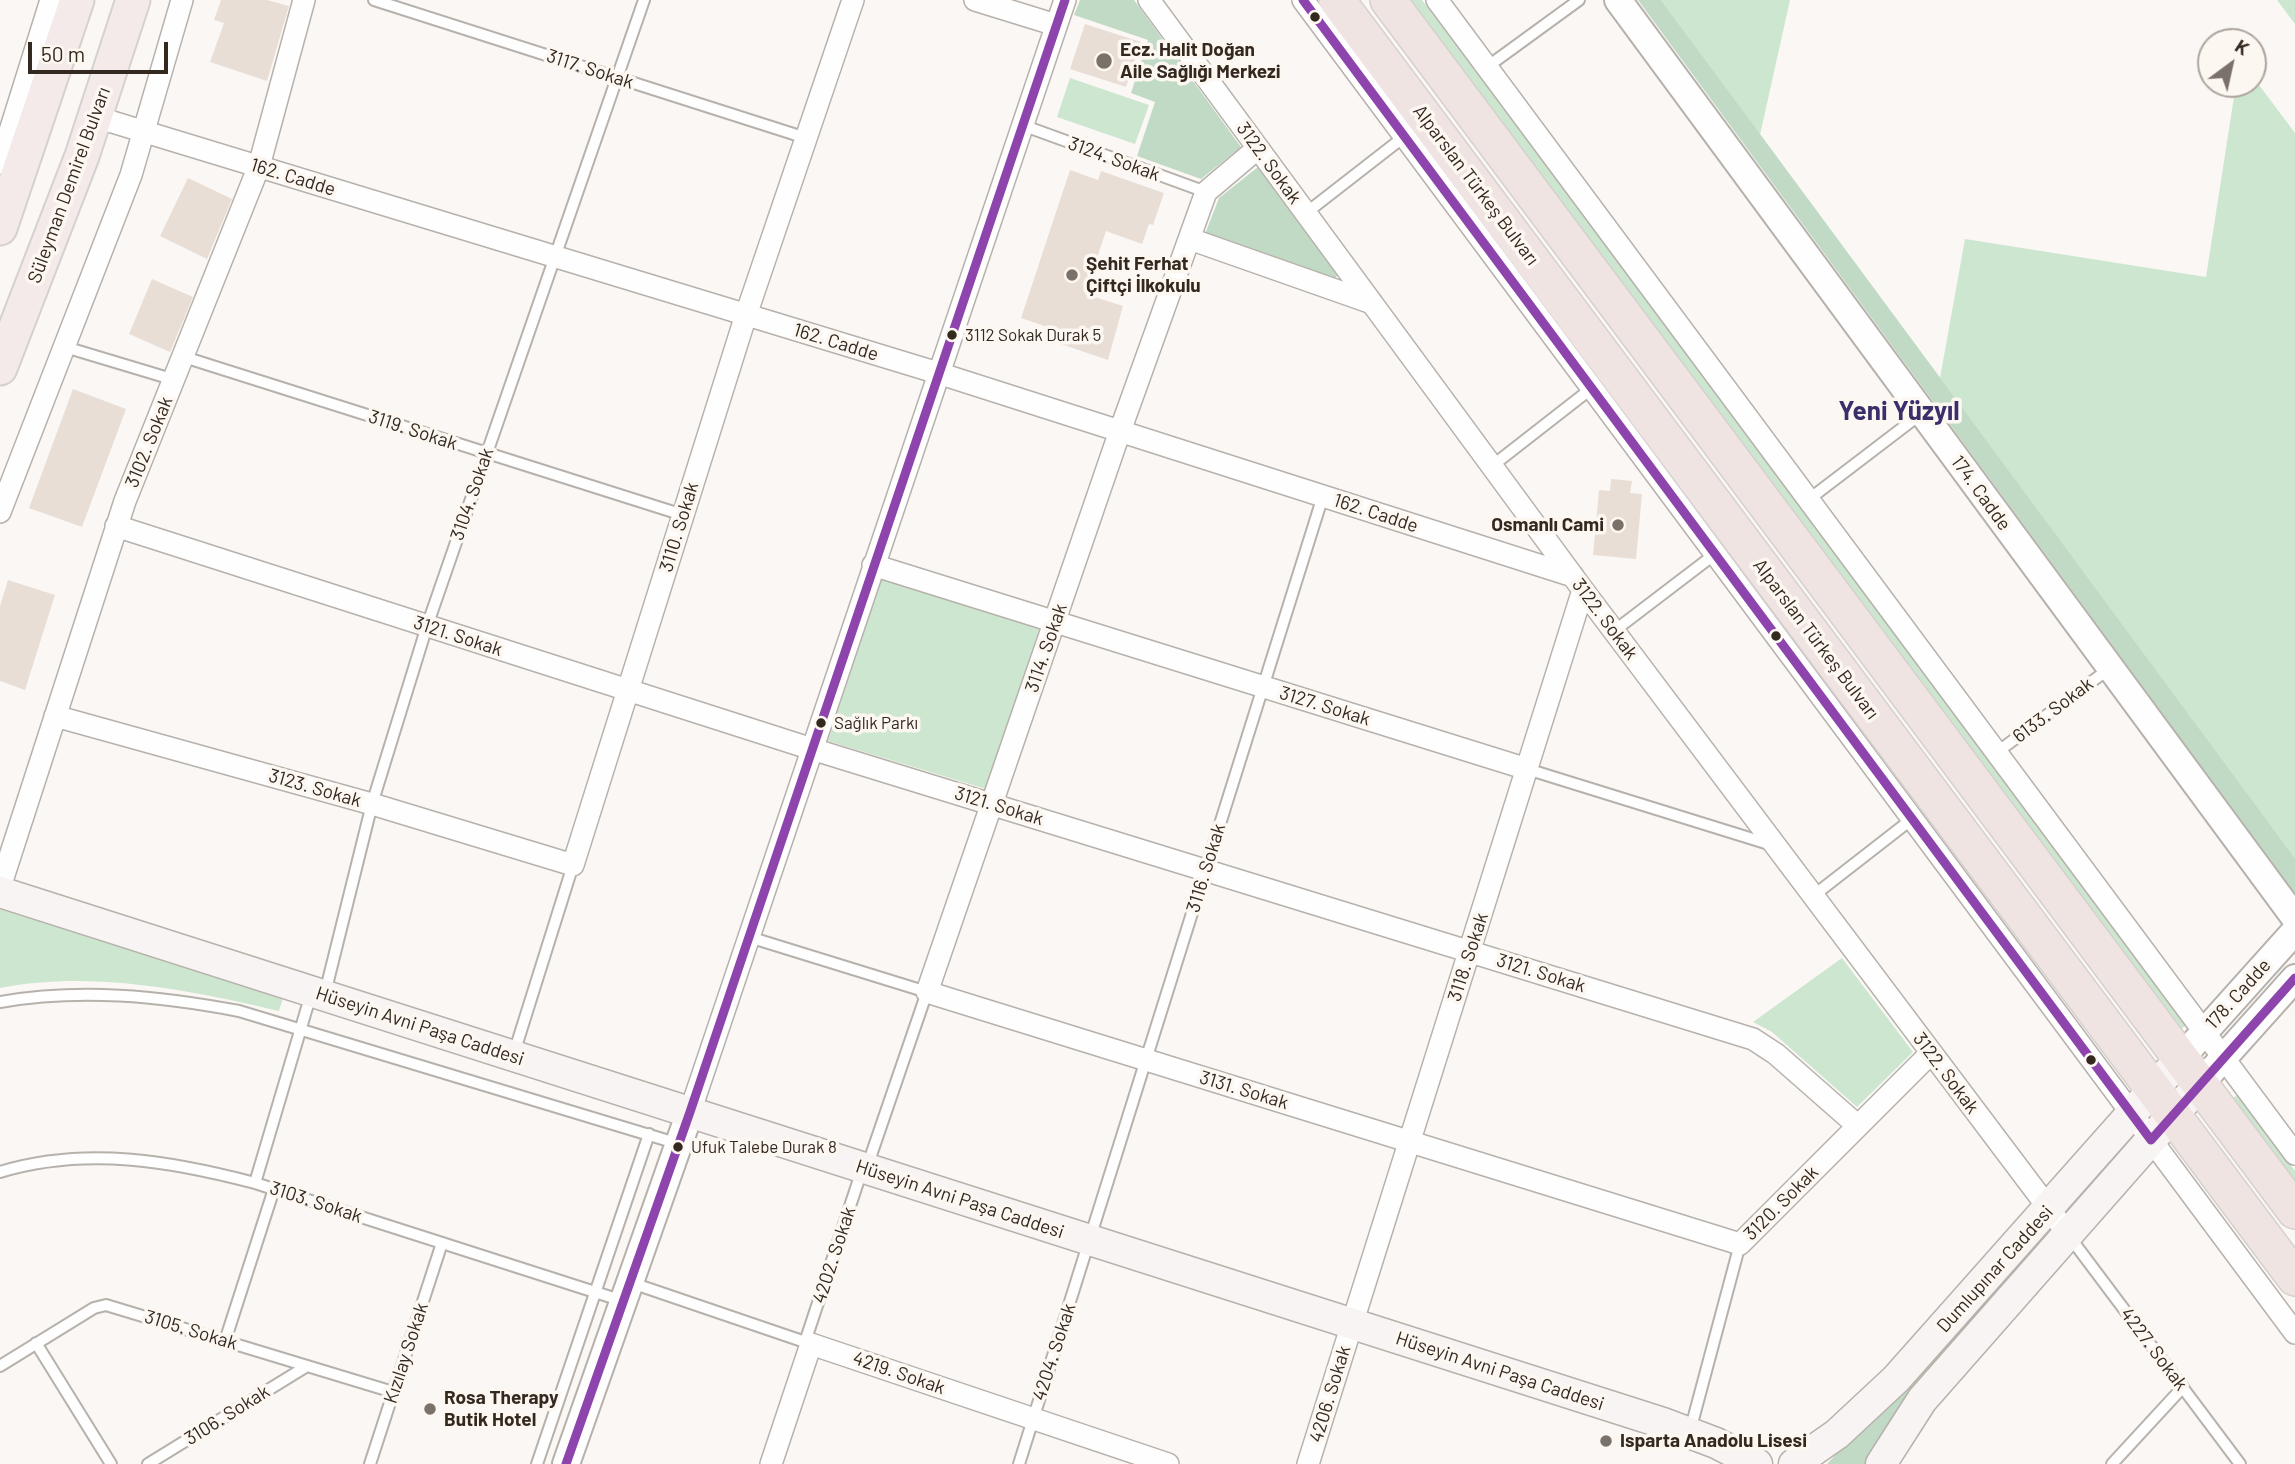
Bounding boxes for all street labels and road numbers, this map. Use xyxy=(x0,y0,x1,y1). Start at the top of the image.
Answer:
street label: 3117. Sokak xyxy=(544,44,636,94)
street label: Süleyman Demirel Bulvarı xyxy=(23,84,115,286)
street label: Alparslan Türkeş Bulvarı xyxy=(1408,100,1544,270)
street label: 3122. Sokak xyxy=(1232,118,1306,208)
street label: 3124. Sokak xyxy=(1065,132,1163,186)
street label: 162. Cadde xyxy=(248,153,338,201)
street label: 162. Cadde xyxy=(791,318,881,366)
street label: 3102. Sokak xyxy=(120,393,178,491)
street label: 3119. Sokak xyxy=(366,405,460,455)
street label: 3104. Sokak xyxy=(445,445,499,543)
street label: 174. Cadde xyxy=(1946,451,2016,535)
street label: 3110. Sokak xyxy=(655,479,703,575)
street label: 162. Cadde xyxy=(1331,489,1421,537)
street label: Alparslan Türkeş Bulvarı xyxy=(1748,554,1884,724)
street label: 3122. Sokak xyxy=(1567,574,1643,664)
street label: 3114. Sokak xyxy=(1020,601,1072,695)
street label: 3121. Sokak xyxy=(411,611,505,661)
street label: 6133. Sokak xyxy=(2008,672,2098,748)
street label: 3127. Sokak xyxy=(1277,681,1373,731)
street label: 3123. Sokak xyxy=(266,764,364,812)
street label: 3121. Sokak xyxy=(952,782,1046,830)
street label: 3116. Sokak xyxy=(1182,821,1230,915)
street label: 3118. Sokak xyxy=(1443,910,1493,1004)
street label: 3121. Sokak xyxy=(1494,949,1588,997)
street label: 178. Cadde xyxy=(2201,954,2275,1034)
street label: Hüseyin Avni Paşa Caddesi xyxy=(313,982,527,1070)
street label: 3122. Sokak xyxy=(1908,1028,1984,1118)
street label: 3131. Sokak xyxy=(1197,1066,1291,1114)
street label: Hüseyin Avni Paşa Caddesi xyxy=(853,1155,1067,1243)
street label: 3120. Sokak xyxy=(1739,1161,1823,1245)
street label: 3103. Sokak xyxy=(267,1176,365,1228)
street label: Dumlupınar Caddesi xyxy=(1932,1201,2058,1337)
street label: 4202. Sokak xyxy=(808,1204,860,1306)
street label: Kızılay Sokak xyxy=(379,1300,433,1406)
street label: 4204. Sokak xyxy=(1028,1300,1080,1404)
street label: 4227. Sokak xyxy=(2115,1303,2193,1395)
street label: 3105. Sokak xyxy=(142,1305,240,1355)
street label: Hüseyin Avni Paşa Caddesi xyxy=(1393,1327,1607,1415)
street label: 4206. Sokak xyxy=(1304,1343,1356,1445)
street label: 4219. Sokak xyxy=(850,1347,948,1399)
street label: 3106. Sokak xyxy=(180,1380,274,1450)

